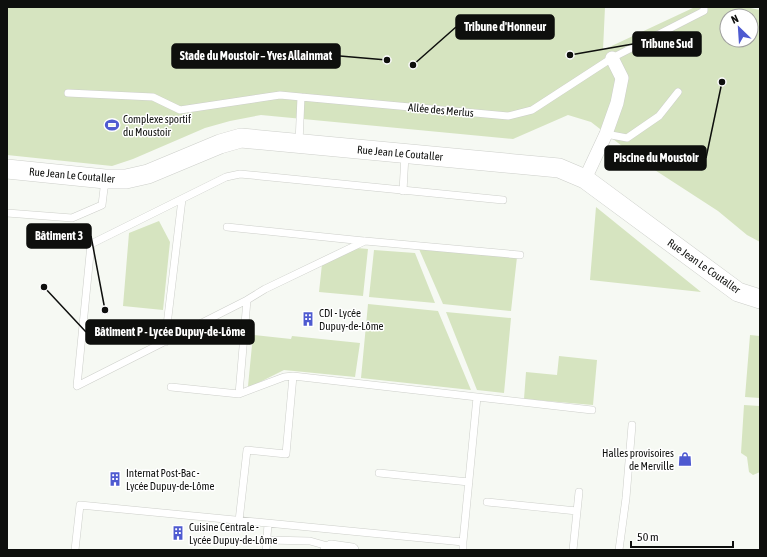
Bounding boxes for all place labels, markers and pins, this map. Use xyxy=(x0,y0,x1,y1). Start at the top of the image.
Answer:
callout: Tribune d'Honneur xyxy=(456,15,554,39)
callout: Tribune Sud xyxy=(633,32,701,56)
callout: Stade du Moustoir – Yves Allainmat xyxy=(172,44,340,68)
place label: Complexe sportif du Moustoir xyxy=(123,113,191,138)
sports icon: Complexe sportif du Moustoir xyxy=(104,117,120,133)
callout: Piscine du Moustoir xyxy=(605,146,706,170)
callout: Bâtiment 3 xyxy=(27,224,91,248)
place label: CDI - Lycée Dupuy-de-Lôme xyxy=(319,307,384,332)
building icon: CDI - Lycée Dupuy-de-Lôme xyxy=(300,311,316,327)
callout: Bâtiment P - Lycée Dupuy-de-Lôme xyxy=(86,320,254,344)
place label: Halles provisoires de Merville xyxy=(602,447,674,472)
shop icon: Halles provisoires de Merville xyxy=(677,451,693,467)
place label: Internat Post-Bac - Lycée Dupuy-de-Lôme xyxy=(126,467,214,492)
building icon: Internat Post-Bac - Lycée Dupuy-de-Lôme xyxy=(107,471,123,487)
place label: Cuisine Centrale - Lycée Dupuy-de-Lôme xyxy=(189,521,277,546)
building icon: Cuisine Centrale - Lycée Dupuy-de-Lôme xyxy=(170,525,186,541)

